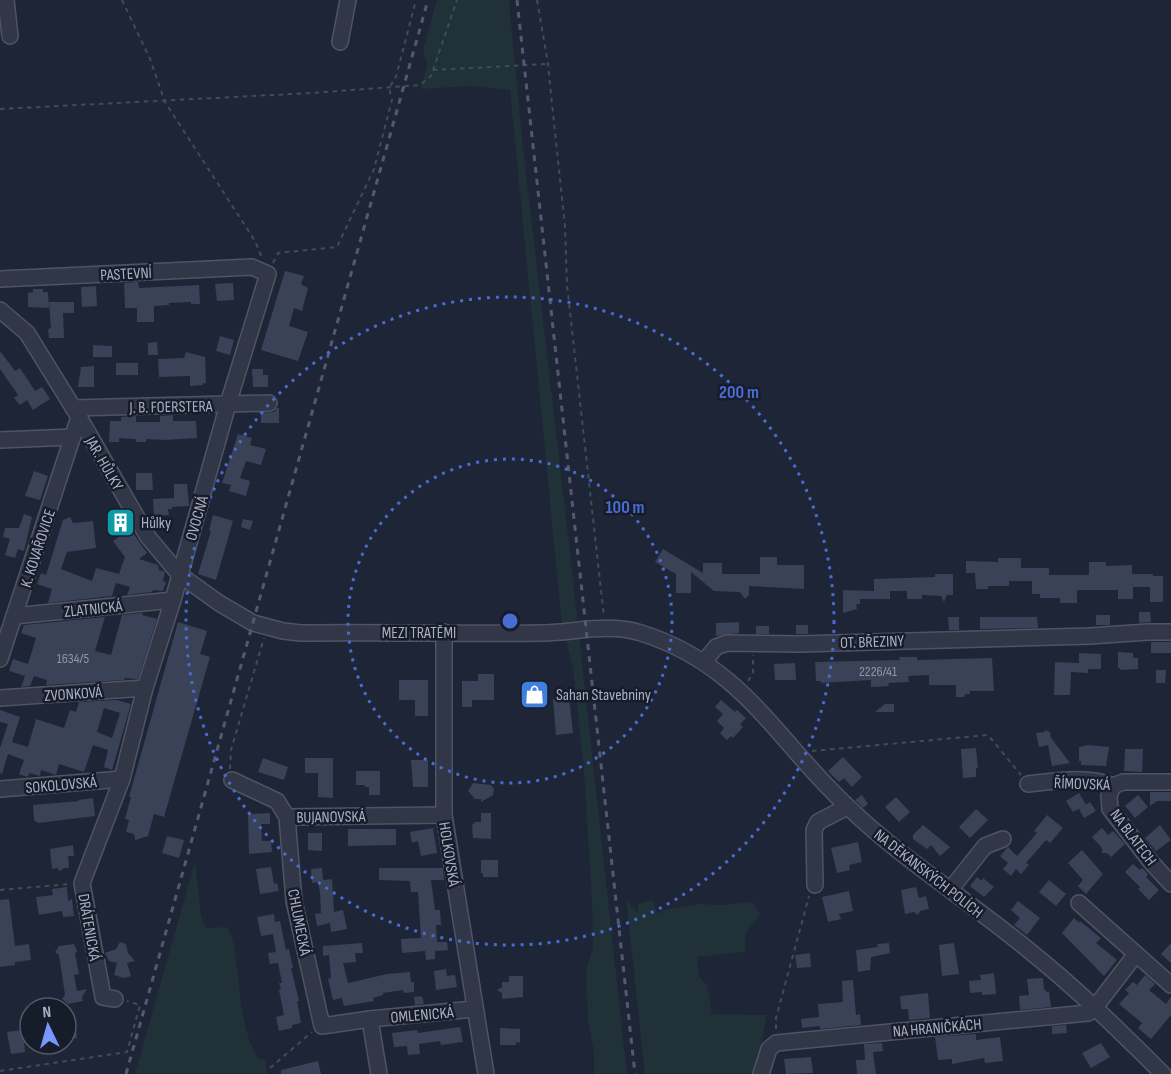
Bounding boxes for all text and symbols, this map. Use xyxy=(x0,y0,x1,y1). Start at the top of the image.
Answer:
street label: PASTEVNÍ xyxy=(100,264,152,285)
text: 200 m xyxy=(719,382,759,403)
street label: J. B. FOERSTERA xyxy=(128,397,213,418)
street label: JAR. HŮLKY xyxy=(80,433,127,494)
street label: OVOCNÁ xyxy=(182,494,213,543)
text: 100 m xyxy=(606,497,645,518)
building icon: Hůlky xyxy=(104,506,136,538)
street label: K. KOVAŘOVICE xyxy=(17,507,60,590)
place label: Hůlky xyxy=(141,514,171,533)
street label: ZLATNICKÁ xyxy=(63,597,123,622)
centre of rings xyxy=(500,611,520,631)
street label: MEZI TRATĚMI xyxy=(382,624,456,643)
street label: OT. BŘEZINY xyxy=(840,632,905,653)
house number: 1634/5 xyxy=(57,650,90,667)
house number: 2226/41 xyxy=(859,663,897,680)
shop icon: Sahan Stavebniny xyxy=(519,678,551,710)
street label: ZVONKOVÁ xyxy=(43,683,103,706)
place label: Sahan Stavebniny xyxy=(556,686,651,705)
street label: SOKOLOVSKÁ xyxy=(25,773,98,798)
street label: ŘÍMOVSKÁ xyxy=(1054,774,1110,795)
street label: NA BLATECH xyxy=(1105,806,1160,870)
street label: BUJANOVSKÁ xyxy=(296,807,366,828)
street label: HOLKOVSKÁ xyxy=(434,821,463,888)
street label: NA DĚKANSKÝCH POLÍCH xyxy=(870,826,986,923)
street label: CHLUMECKÁ xyxy=(283,887,314,957)
street label: DRÁTENICKÁ xyxy=(73,892,104,962)
north arrow xyxy=(18,996,78,1056)
text: N xyxy=(42,1003,52,1022)
street label: OMLENICKÁ xyxy=(390,1003,455,1028)
street label: NA HRANIČKÁCH xyxy=(892,1015,982,1042)

